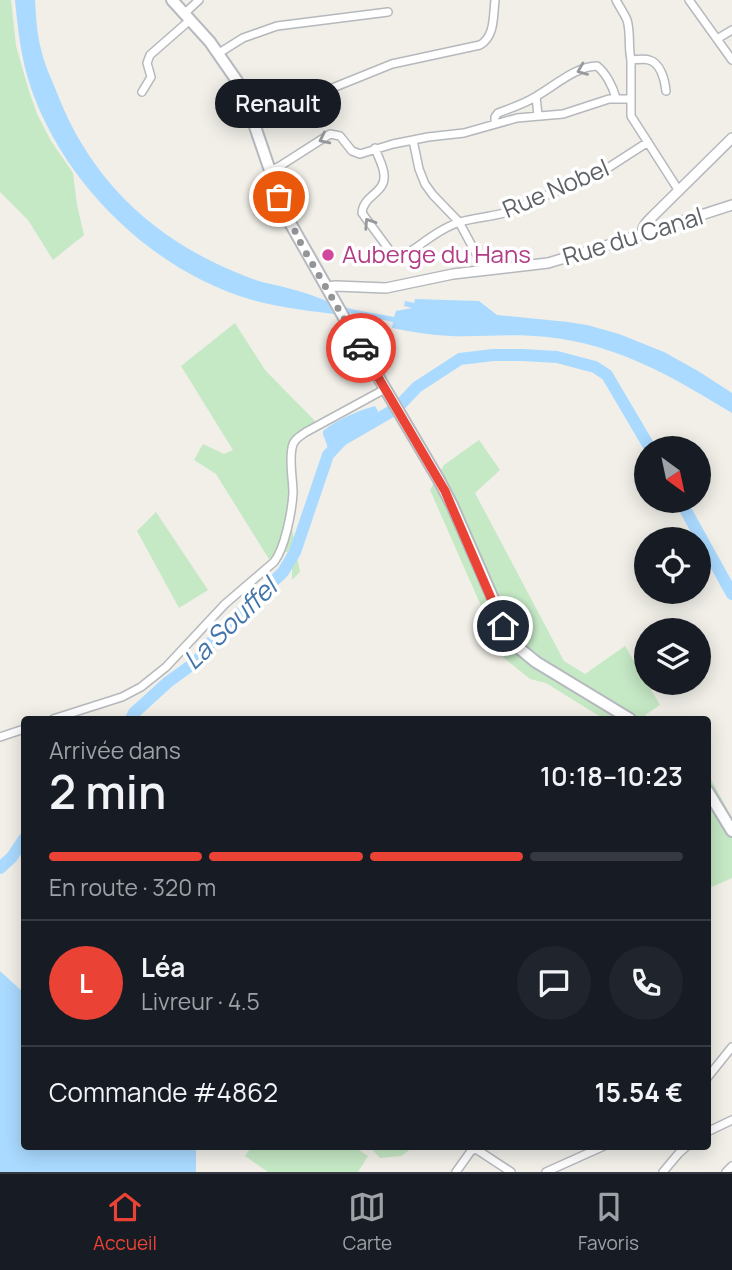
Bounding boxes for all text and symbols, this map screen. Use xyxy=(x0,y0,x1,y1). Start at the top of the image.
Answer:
one-way arrow xyxy=(577,62,589,76)
callout: Renault xyxy=(216,78,342,127)
text: Renault xyxy=(235,87,321,119)
one-way arrow xyxy=(319,131,331,145)
street label: Rue Nobel xyxy=(497,150,614,225)
pin xyxy=(249,167,309,227)
icon: bag xyxy=(260,178,298,216)
street label: Rue du Canal xyxy=(558,199,707,273)
one-way arrow xyxy=(365,218,377,231)
place label: Auberge du Hans xyxy=(342,237,531,270)
marker: Auberge du Hans xyxy=(320,247,336,263)
courier xyxy=(326,313,396,383)
icon: car xyxy=(342,329,380,367)
north arrow xyxy=(634,436,710,513)
map controls xyxy=(634,436,711,695)
button: locate xyxy=(634,527,711,604)
water label: La Souffel xyxy=(174,567,286,677)
pin xyxy=(473,596,533,656)
icon: home xyxy=(484,607,522,645)
button: layers xyxy=(634,618,711,695)
text: Arrivée dans xyxy=(49,734,181,766)
text: 10:18–10:23 xyxy=(540,758,683,794)
text: 2 min xyxy=(49,760,166,823)
text: En route · 320 m xyxy=(49,871,216,903)
button: chat xyxy=(517,946,591,1020)
button: phone xyxy=(609,946,683,1020)
text: Léa xyxy=(141,949,185,985)
text: L xyxy=(79,965,93,1001)
text: Livreur · 4.5 xyxy=(141,985,260,1017)
text: Commande #4862 xyxy=(49,1074,278,1110)
text: 15.54 € xyxy=(594,1074,683,1110)
tab: Accueil xyxy=(93,1188,157,1256)
tab: Carte xyxy=(343,1188,392,1256)
tab: Favoris xyxy=(578,1188,639,1256)

